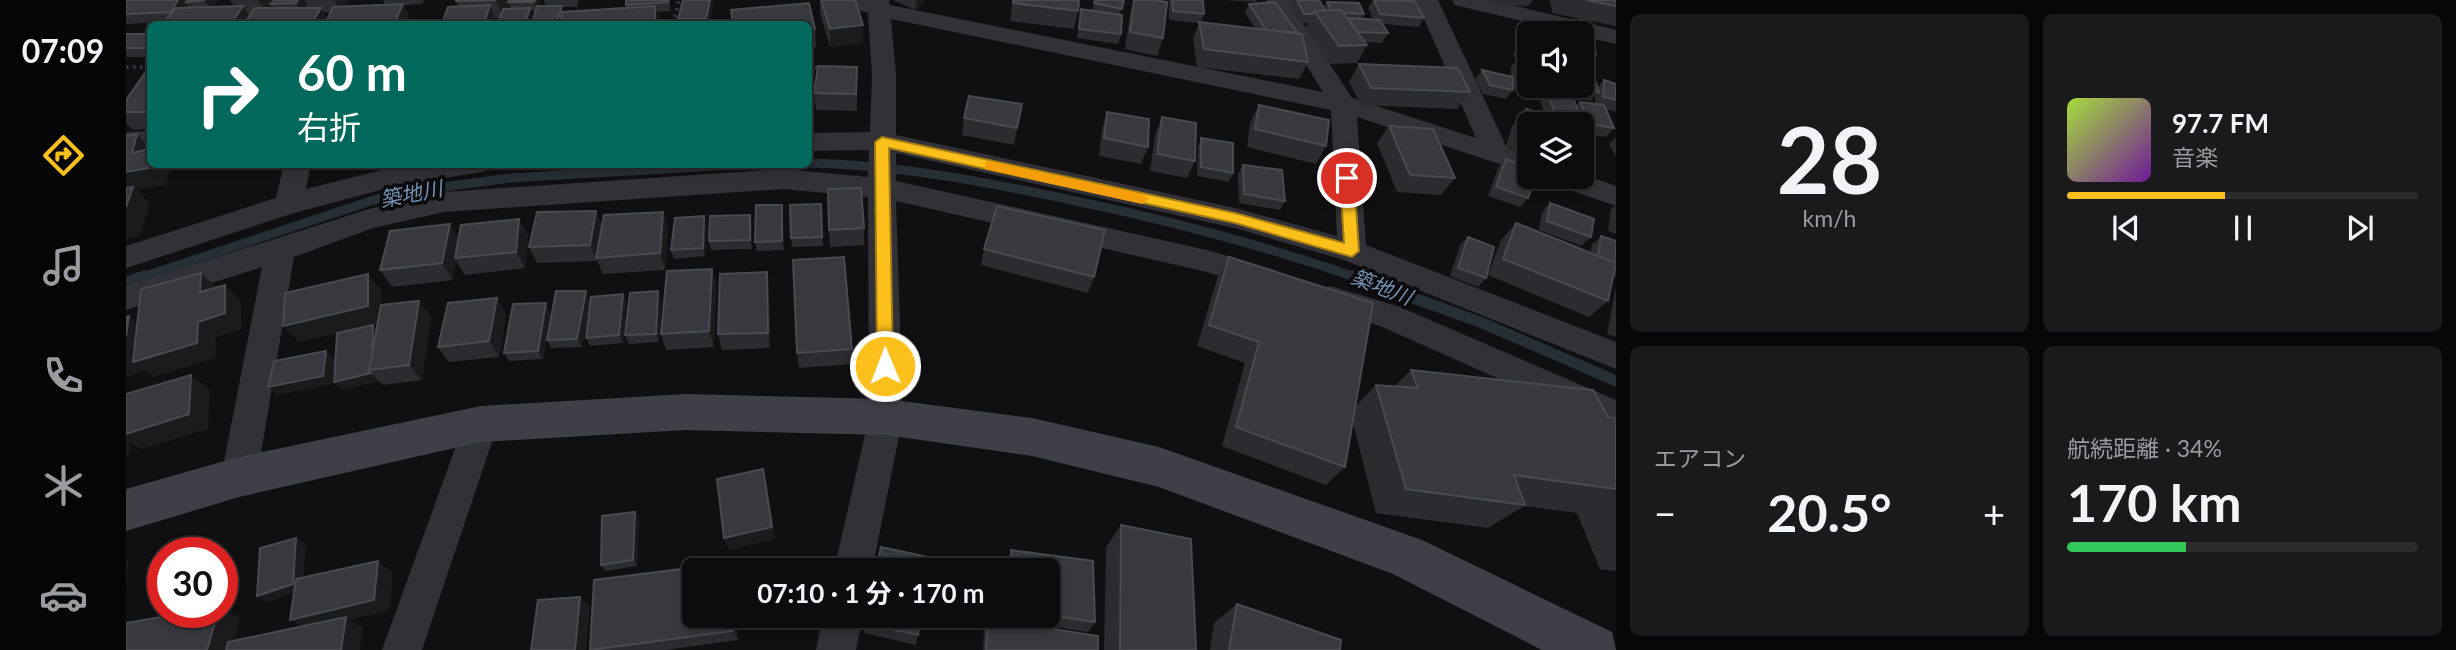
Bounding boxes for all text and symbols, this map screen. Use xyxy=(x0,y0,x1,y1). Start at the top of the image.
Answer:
map controls xyxy=(1517,21,1594,189)
button: sound xyxy=(1517,21,1594,98)
text: 07:09 xyxy=(22,31,104,70)
text: 60 m xyxy=(297,43,407,101)
icon: right xyxy=(182,49,273,140)
text: 28 xyxy=(1777,104,1882,213)
text: 右折 xyxy=(297,107,361,146)
text: 97.7 FM xyxy=(2172,107,2269,139)
button: layers xyxy=(1517,112,1594,189)
icon: directions xyxy=(39,131,88,180)
text: 音楽 xyxy=(2172,143,2218,171)
pin xyxy=(1317,148,1377,208)
icon: arrive xyxy=(1328,159,1366,197)
water label: 築地川 xyxy=(378,174,446,211)
text: km/h xyxy=(1803,204,1856,232)
icon: previous xyxy=(2107,209,2145,247)
icon: pause xyxy=(2224,209,2262,247)
icon: next xyxy=(2341,209,2379,247)
icon: music xyxy=(39,241,88,290)
water label: 築地川 xyxy=(1348,263,1418,310)
position arrow xyxy=(848,329,922,403)
icon: phone xyxy=(39,351,88,400)
text: 航続距離 · 34% xyxy=(2067,434,2222,462)
text: エアコン xyxy=(1654,444,1746,472)
icon: climate xyxy=(39,461,88,510)
text: 170 km xyxy=(2067,471,2241,533)
text: 20.5° xyxy=(1767,481,1892,543)
text: − xyxy=(1654,490,1676,536)
text: + xyxy=(1983,490,2005,536)
speed limit sign: 30 xyxy=(147,537,238,628)
icon: car xyxy=(39,571,88,620)
text: 07:10 · 1 分 · 170 m xyxy=(757,577,985,609)

